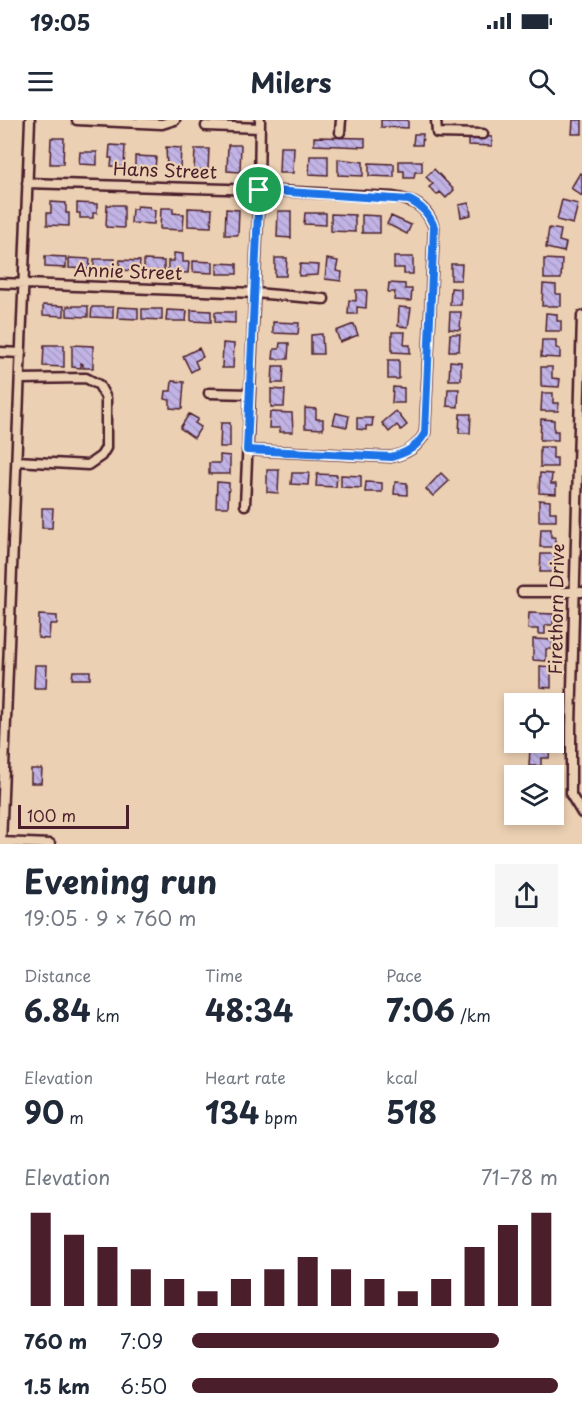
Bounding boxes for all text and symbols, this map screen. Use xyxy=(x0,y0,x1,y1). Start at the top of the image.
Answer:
text: 19:05 xyxy=(30,5,90,38)
text: Milers xyxy=(250,61,332,102)
icon: menu xyxy=(24,65,57,98)
icon: search xyxy=(525,65,558,98)
street label: Hans Street xyxy=(112,154,218,185)
pin xyxy=(233,164,284,215)
icon: arrive xyxy=(242,173,275,206)
street label: Annie Street xyxy=(73,255,183,286)
street label: Firethorn Drive xyxy=(541,543,570,675)
map controls xyxy=(504,693,564,825)
button: locate xyxy=(504,693,564,753)
button: layers xyxy=(504,765,564,825)
scale bar xyxy=(18,802,129,830)
text: 100 m xyxy=(27,803,76,827)
text: Evening run xyxy=(24,855,217,905)
button: share xyxy=(495,864,558,927)
text: 19:05 · 9 × 760 m xyxy=(24,903,197,933)
text: Distance xyxy=(24,963,91,987)
text: Time xyxy=(205,963,243,987)
text: Pace xyxy=(386,963,422,987)
text: 6.84 xyxy=(24,987,91,1032)
text: 48:34 xyxy=(205,987,293,1032)
text: 7:06 xyxy=(386,987,455,1032)
text: km xyxy=(91,1003,120,1027)
text: /km xyxy=(455,1003,491,1027)
text: Elevation xyxy=(24,1065,93,1089)
text: Heart rate xyxy=(205,1065,286,1089)
text: kcal xyxy=(386,1065,418,1089)
text: 90 xyxy=(24,1089,64,1134)
text: 134 xyxy=(205,1089,259,1134)
text: 518 xyxy=(386,1089,437,1134)
text: m xyxy=(64,1105,84,1129)
text: bpm xyxy=(259,1105,298,1129)
text: Elevation xyxy=(24,1162,110,1192)
text: 71–78 m xyxy=(481,1162,558,1192)
text: 760 m xyxy=(24,1326,87,1356)
text: 7:09 xyxy=(120,1326,163,1356)
text: 1.5 km xyxy=(24,1371,90,1401)
text: 6:50 xyxy=(120,1371,167,1401)

